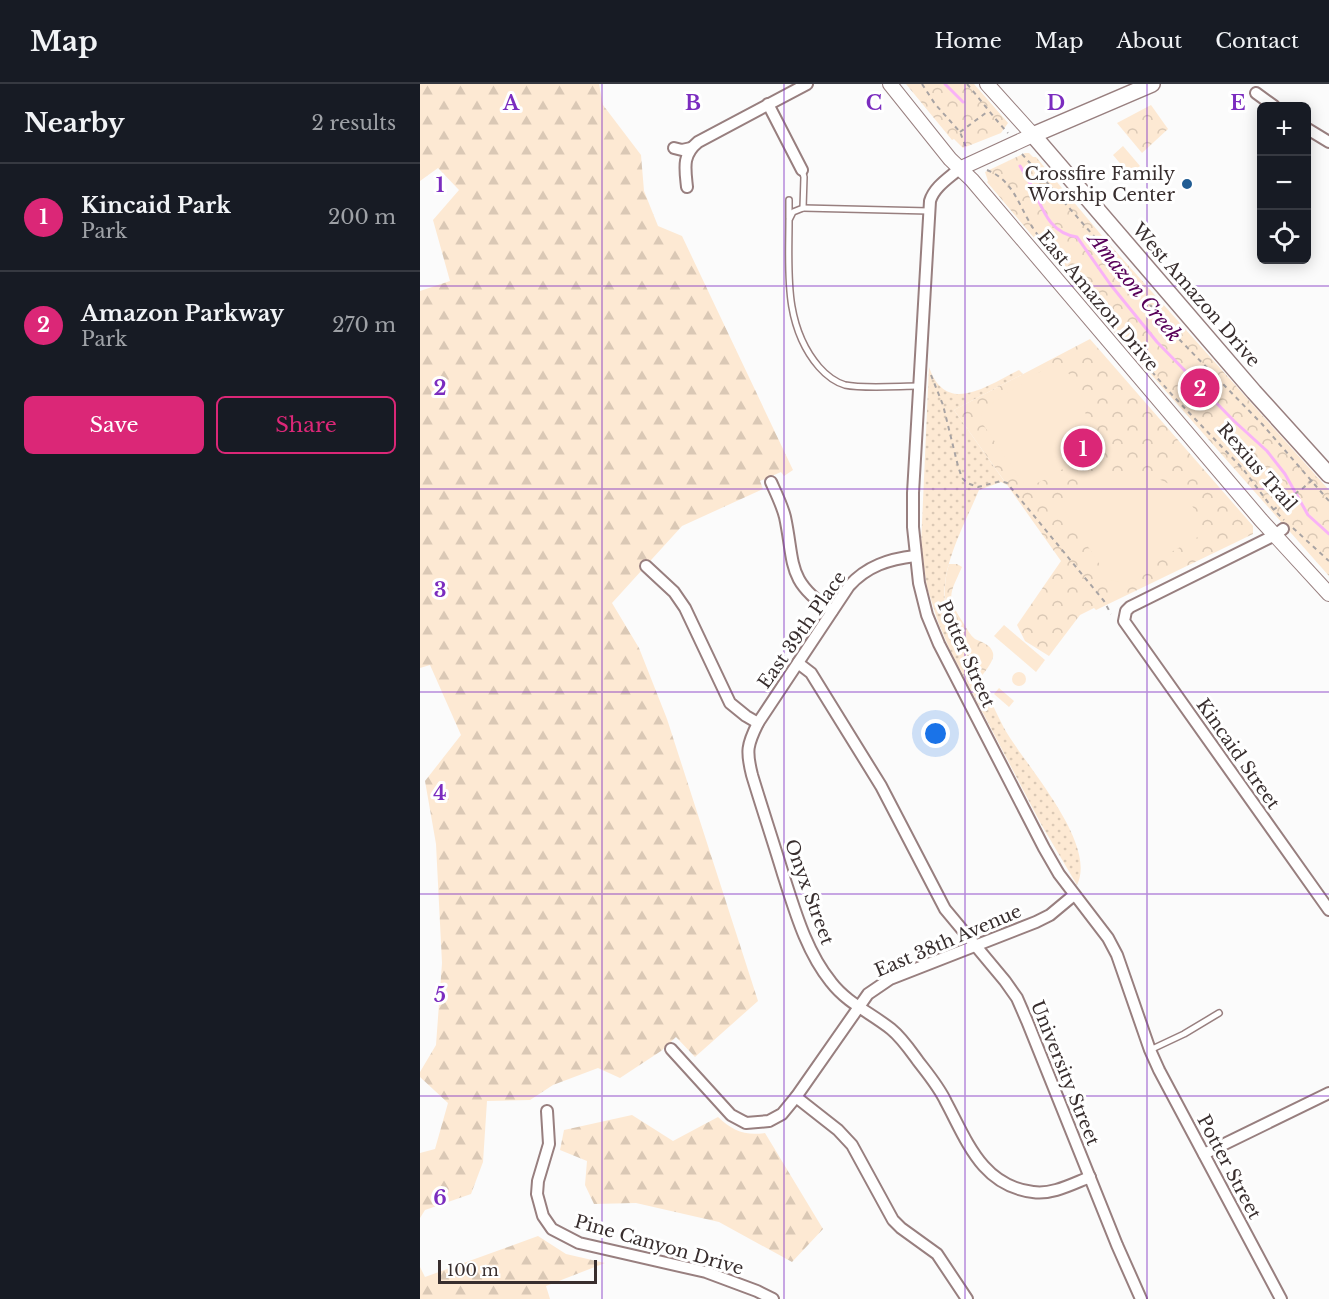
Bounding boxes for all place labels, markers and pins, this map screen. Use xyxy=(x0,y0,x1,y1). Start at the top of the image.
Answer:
place label: Crossfire Family Worship Center xyxy=(1024,163,1175,206)
marker: Crossfire Family Worship Center xyxy=(1180,177,1194,191)
pin: 2 xyxy=(1180,366,1220,410)
pin: 1 xyxy=(1064,426,1102,470)

